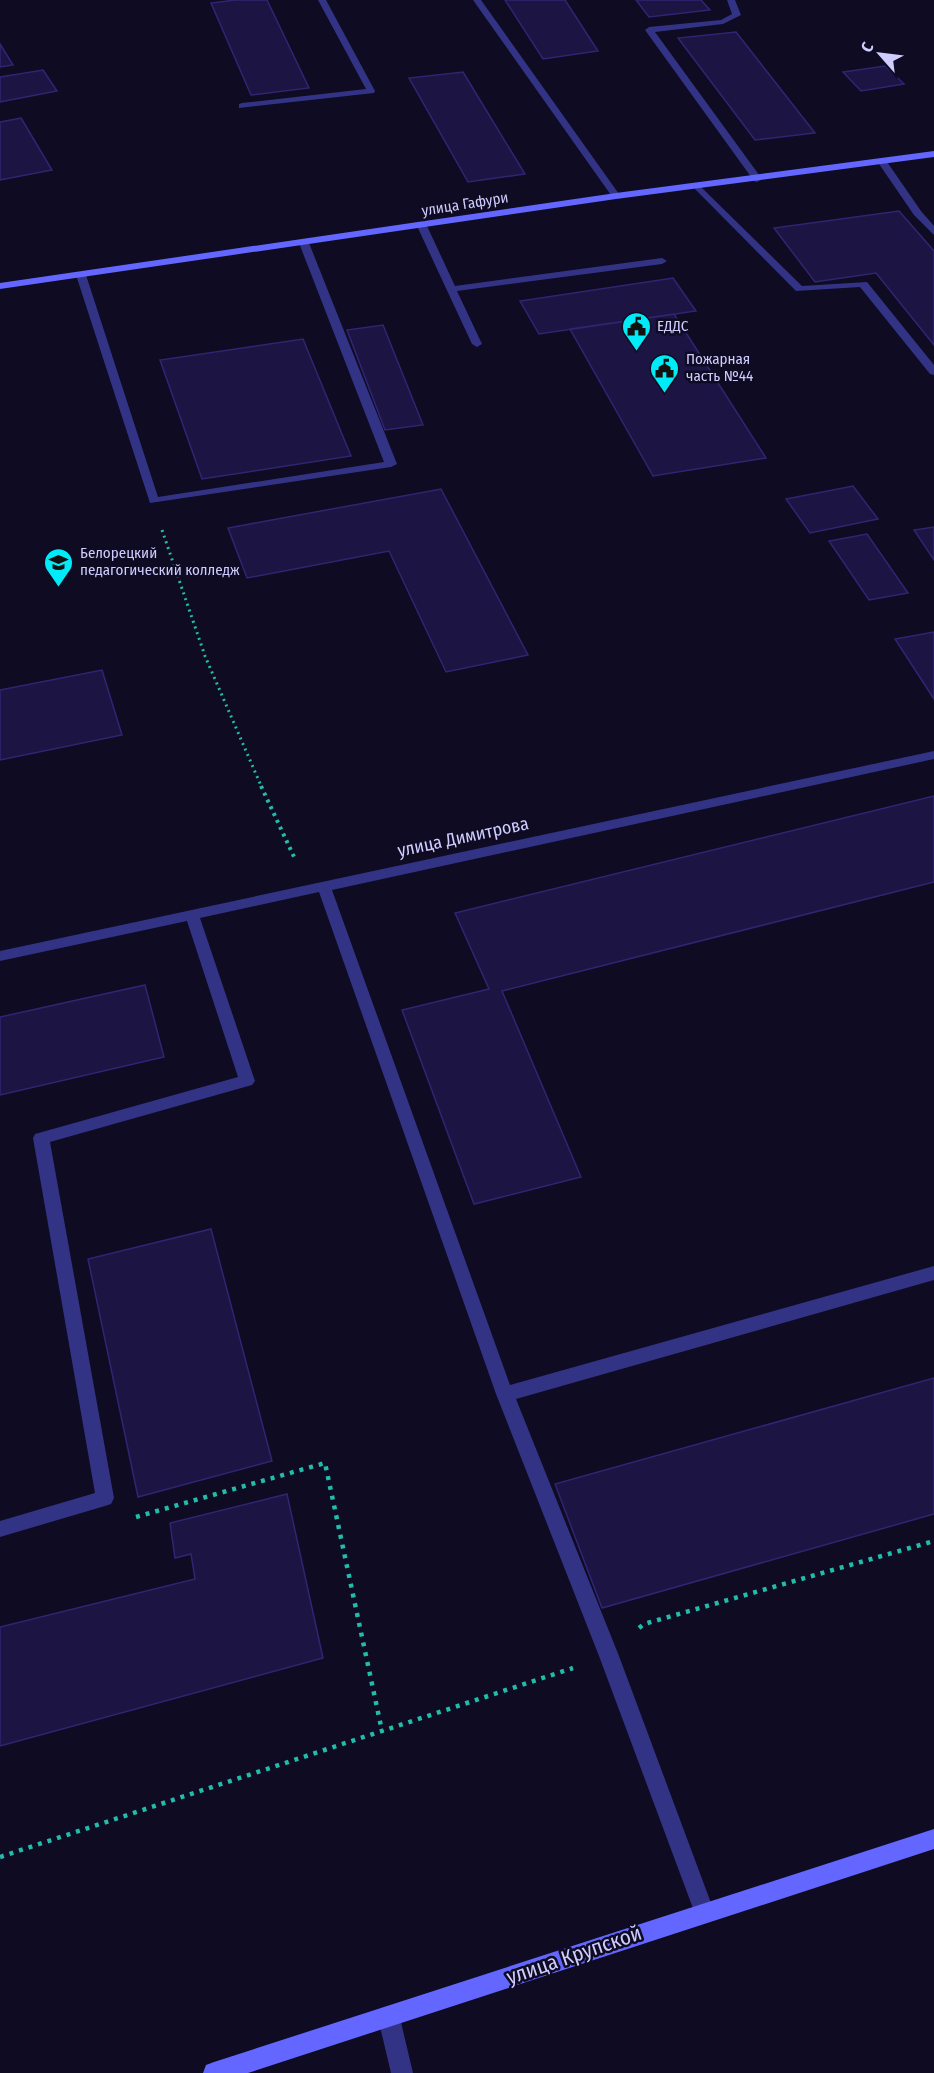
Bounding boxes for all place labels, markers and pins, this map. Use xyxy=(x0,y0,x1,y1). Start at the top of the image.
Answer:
public building icon: ЕДДС xyxy=(620,310,652,352)
place label: ЕДДС xyxy=(657,317,689,335)
place label: Пожарная часть №44 xyxy=(686,350,753,385)
public building icon: Пожарная часть №44 xyxy=(649,352,681,394)
place label: Белорецкий педагогический колледж xyxy=(80,544,240,579)
school or university icon: Белорецкий педагогический колледж xyxy=(43,546,75,588)

